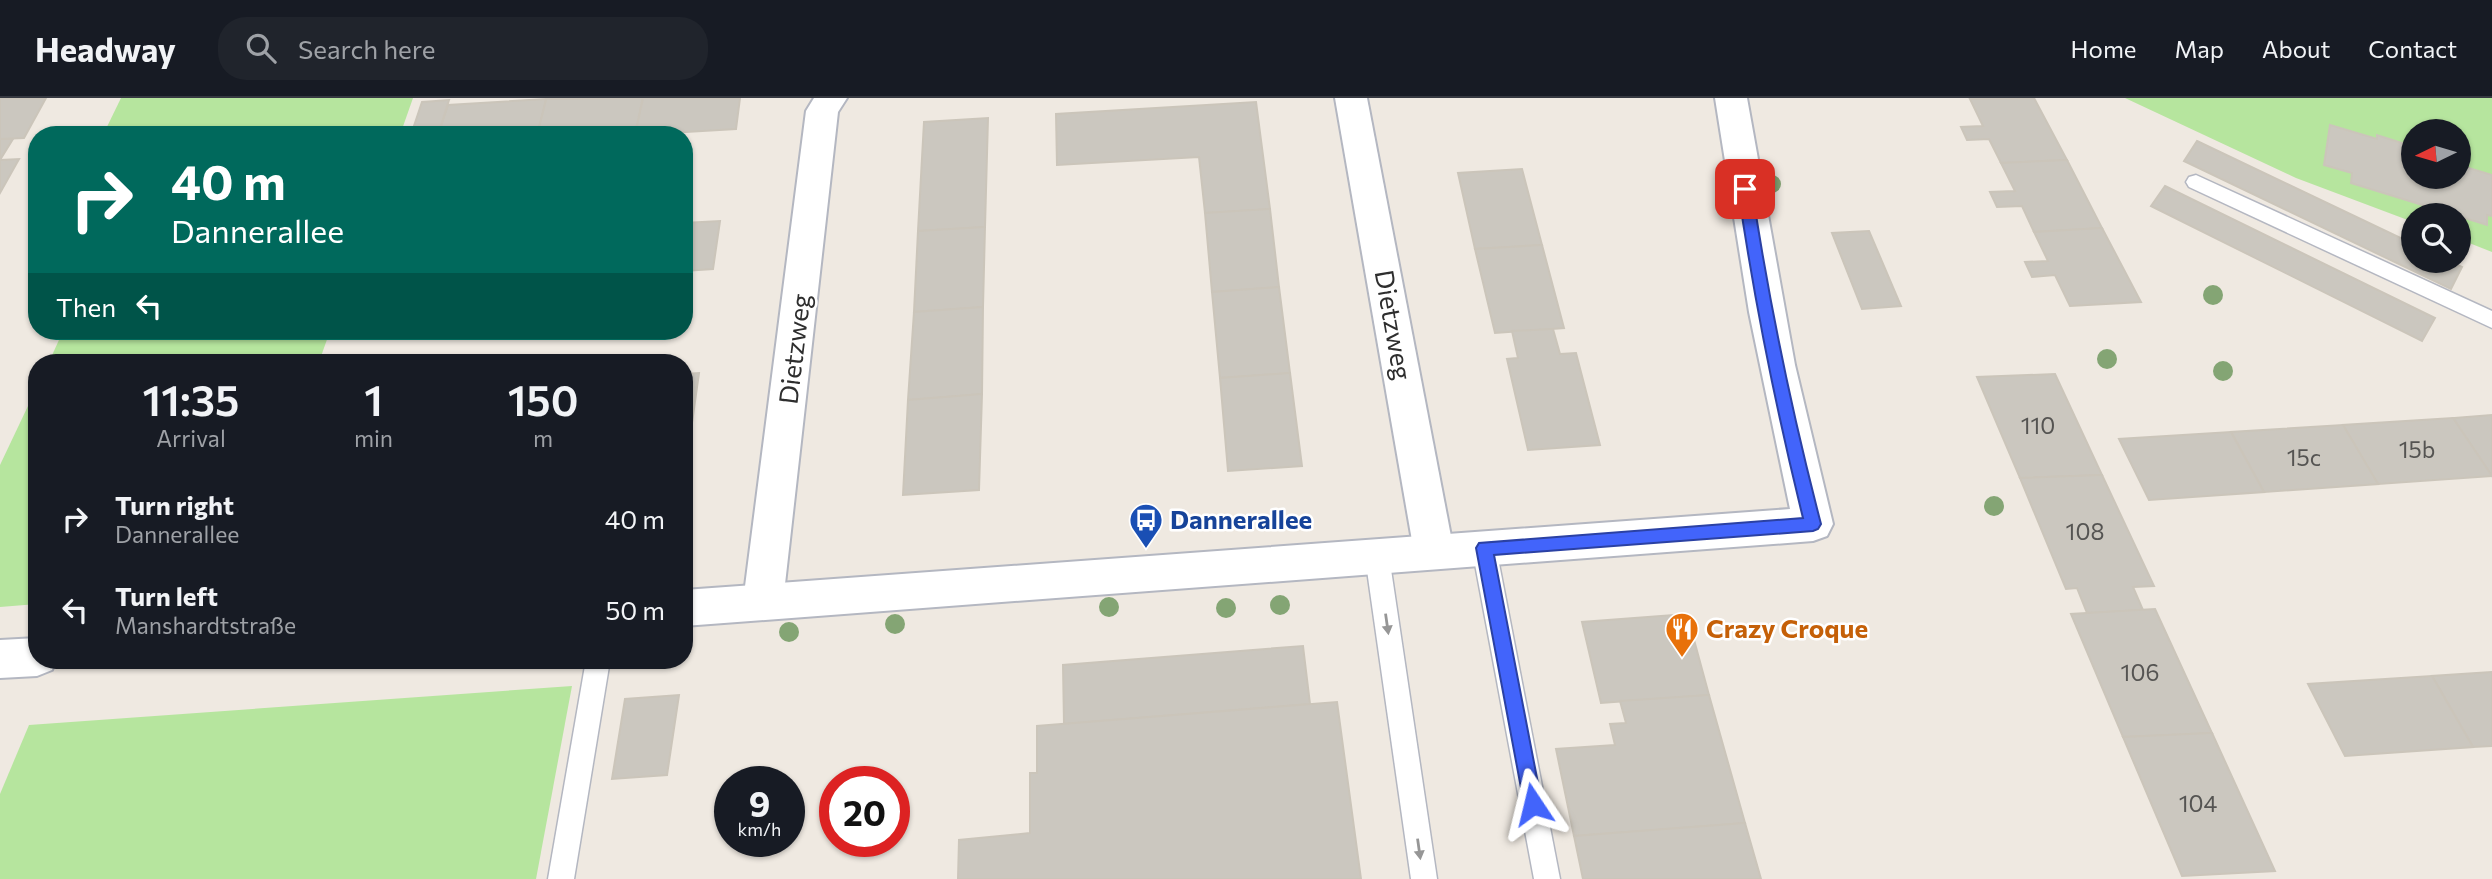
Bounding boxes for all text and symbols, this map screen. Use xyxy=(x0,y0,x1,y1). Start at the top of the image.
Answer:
search box xyxy=(218,17,708,80)
text: Headway xyxy=(35,28,176,69)
icon: search xyxy=(242,29,280,67)
text: Search here xyxy=(298,33,436,64)
text: Home xyxy=(2071,34,2137,63)
text: Map xyxy=(2175,34,2224,63)
text: About xyxy=(2262,34,2330,63)
text: Contact xyxy=(2368,34,2457,63)
north arrow xyxy=(2401,119,2471,189)
map controls xyxy=(2401,119,2471,273)
text: 40 m xyxy=(171,150,286,210)
icon: right xyxy=(56,154,147,245)
pin xyxy=(1715,159,1775,219)
icon: arrive xyxy=(1726,170,1764,208)
button: search xyxy=(2401,203,2471,273)
text: Dannerallee xyxy=(171,210,344,250)
street label: Dietzweg xyxy=(1370,267,1419,382)
icon: left xyxy=(130,287,168,325)
text: Then xyxy=(56,291,116,322)
street label: Dietzweg xyxy=(771,292,816,406)
text: 11:35 xyxy=(143,373,239,425)
text: 1 xyxy=(364,373,383,425)
text: 150 xyxy=(508,373,578,425)
house number: 110 xyxy=(2021,411,2055,439)
text: Arrival xyxy=(156,424,226,452)
text: min xyxy=(354,424,393,452)
text: m xyxy=(533,424,553,452)
house number: 15b xyxy=(2399,435,2435,463)
house number: 15c xyxy=(2287,443,2321,471)
text: Turn right xyxy=(115,489,234,520)
icon: right xyxy=(56,500,94,538)
bus stop icon: Dannerallee xyxy=(1127,501,1165,550)
text: 40 m xyxy=(605,503,665,534)
place label: Dannerallee xyxy=(1170,503,1312,534)
house number: 108 xyxy=(2066,517,2104,545)
text: Dannerallee xyxy=(115,520,239,548)
text: Turn left xyxy=(115,580,218,611)
icon: left xyxy=(56,591,94,629)
text: 50 m xyxy=(605,594,665,625)
restaurant icon: Crazy Croque xyxy=(1663,610,1701,659)
text: Manshardtstraße xyxy=(115,611,296,639)
place label: Crazy Croque xyxy=(1706,612,1868,643)
one-way arrow xyxy=(1381,613,1392,635)
house number: 106 xyxy=(2121,658,2159,686)
speed limit sign: 20 xyxy=(819,766,910,857)
position arrow xyxy=(1496,767,1570,841)
text: 9 xyxy=(749,781,770,824)
house number: 104 xyxy=(2179,789,2218,817)
text: km/h xyxy=(738,818,781,840)
one-way arrow xyxy=(1414,838,1425,860)

